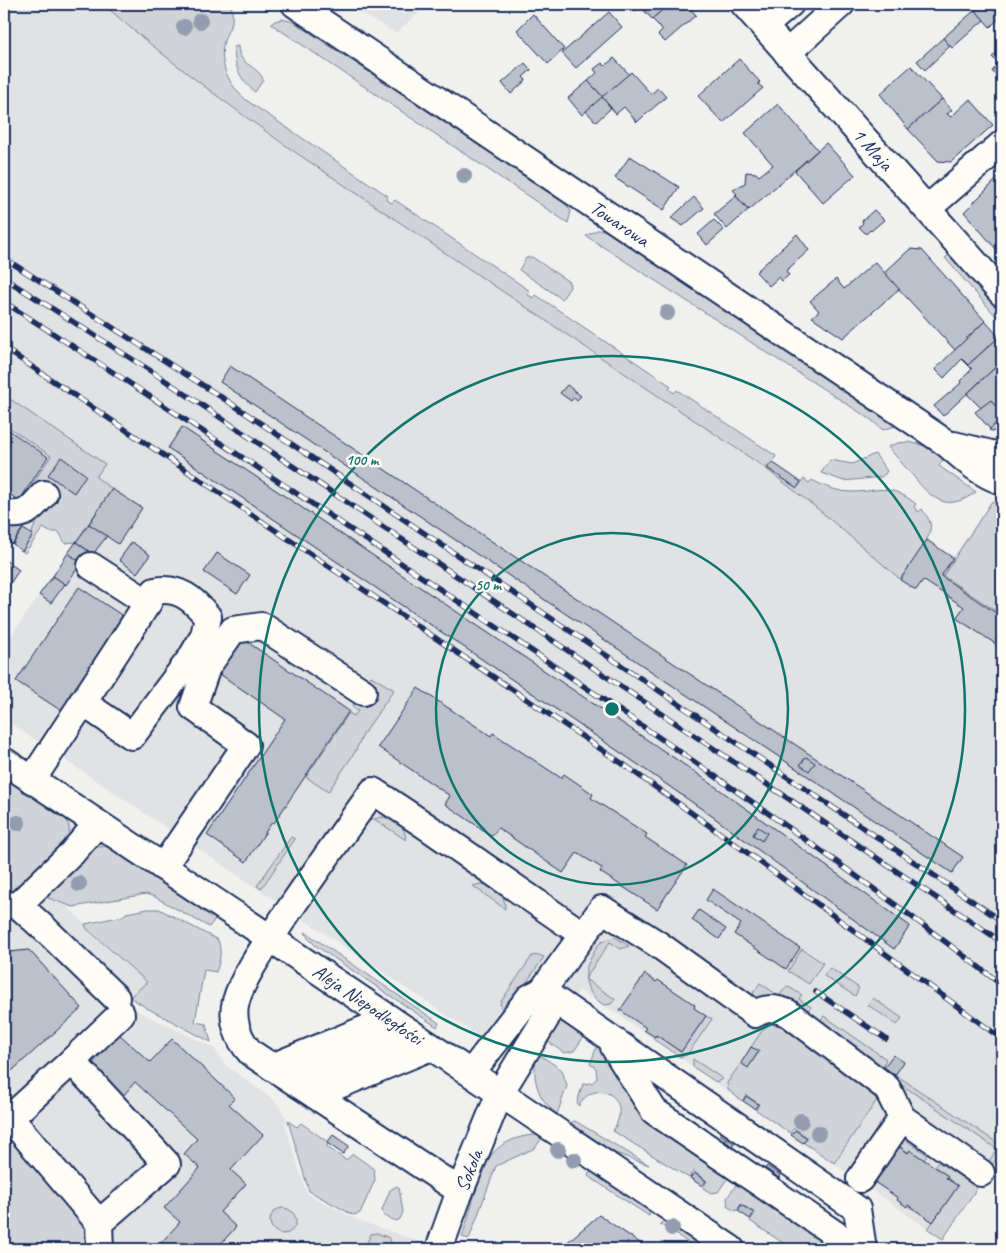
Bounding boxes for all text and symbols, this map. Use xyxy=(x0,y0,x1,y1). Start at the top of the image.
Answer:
street label: 1 Maja xyxy=(847,122,900,177)
street label: Towarowa xyxy=(585,195,655,253)
text: 100 m xyxy=(346,451,380,470)
text: 50 m xyxy=(475,576,502,595)
centre of rings xyxy=(603,700,621,718)
street label: Aleja Niepodległości xyxy=(308,959,430,1052)
street label: Sokola xyxy=(449,1144,489,1195)

